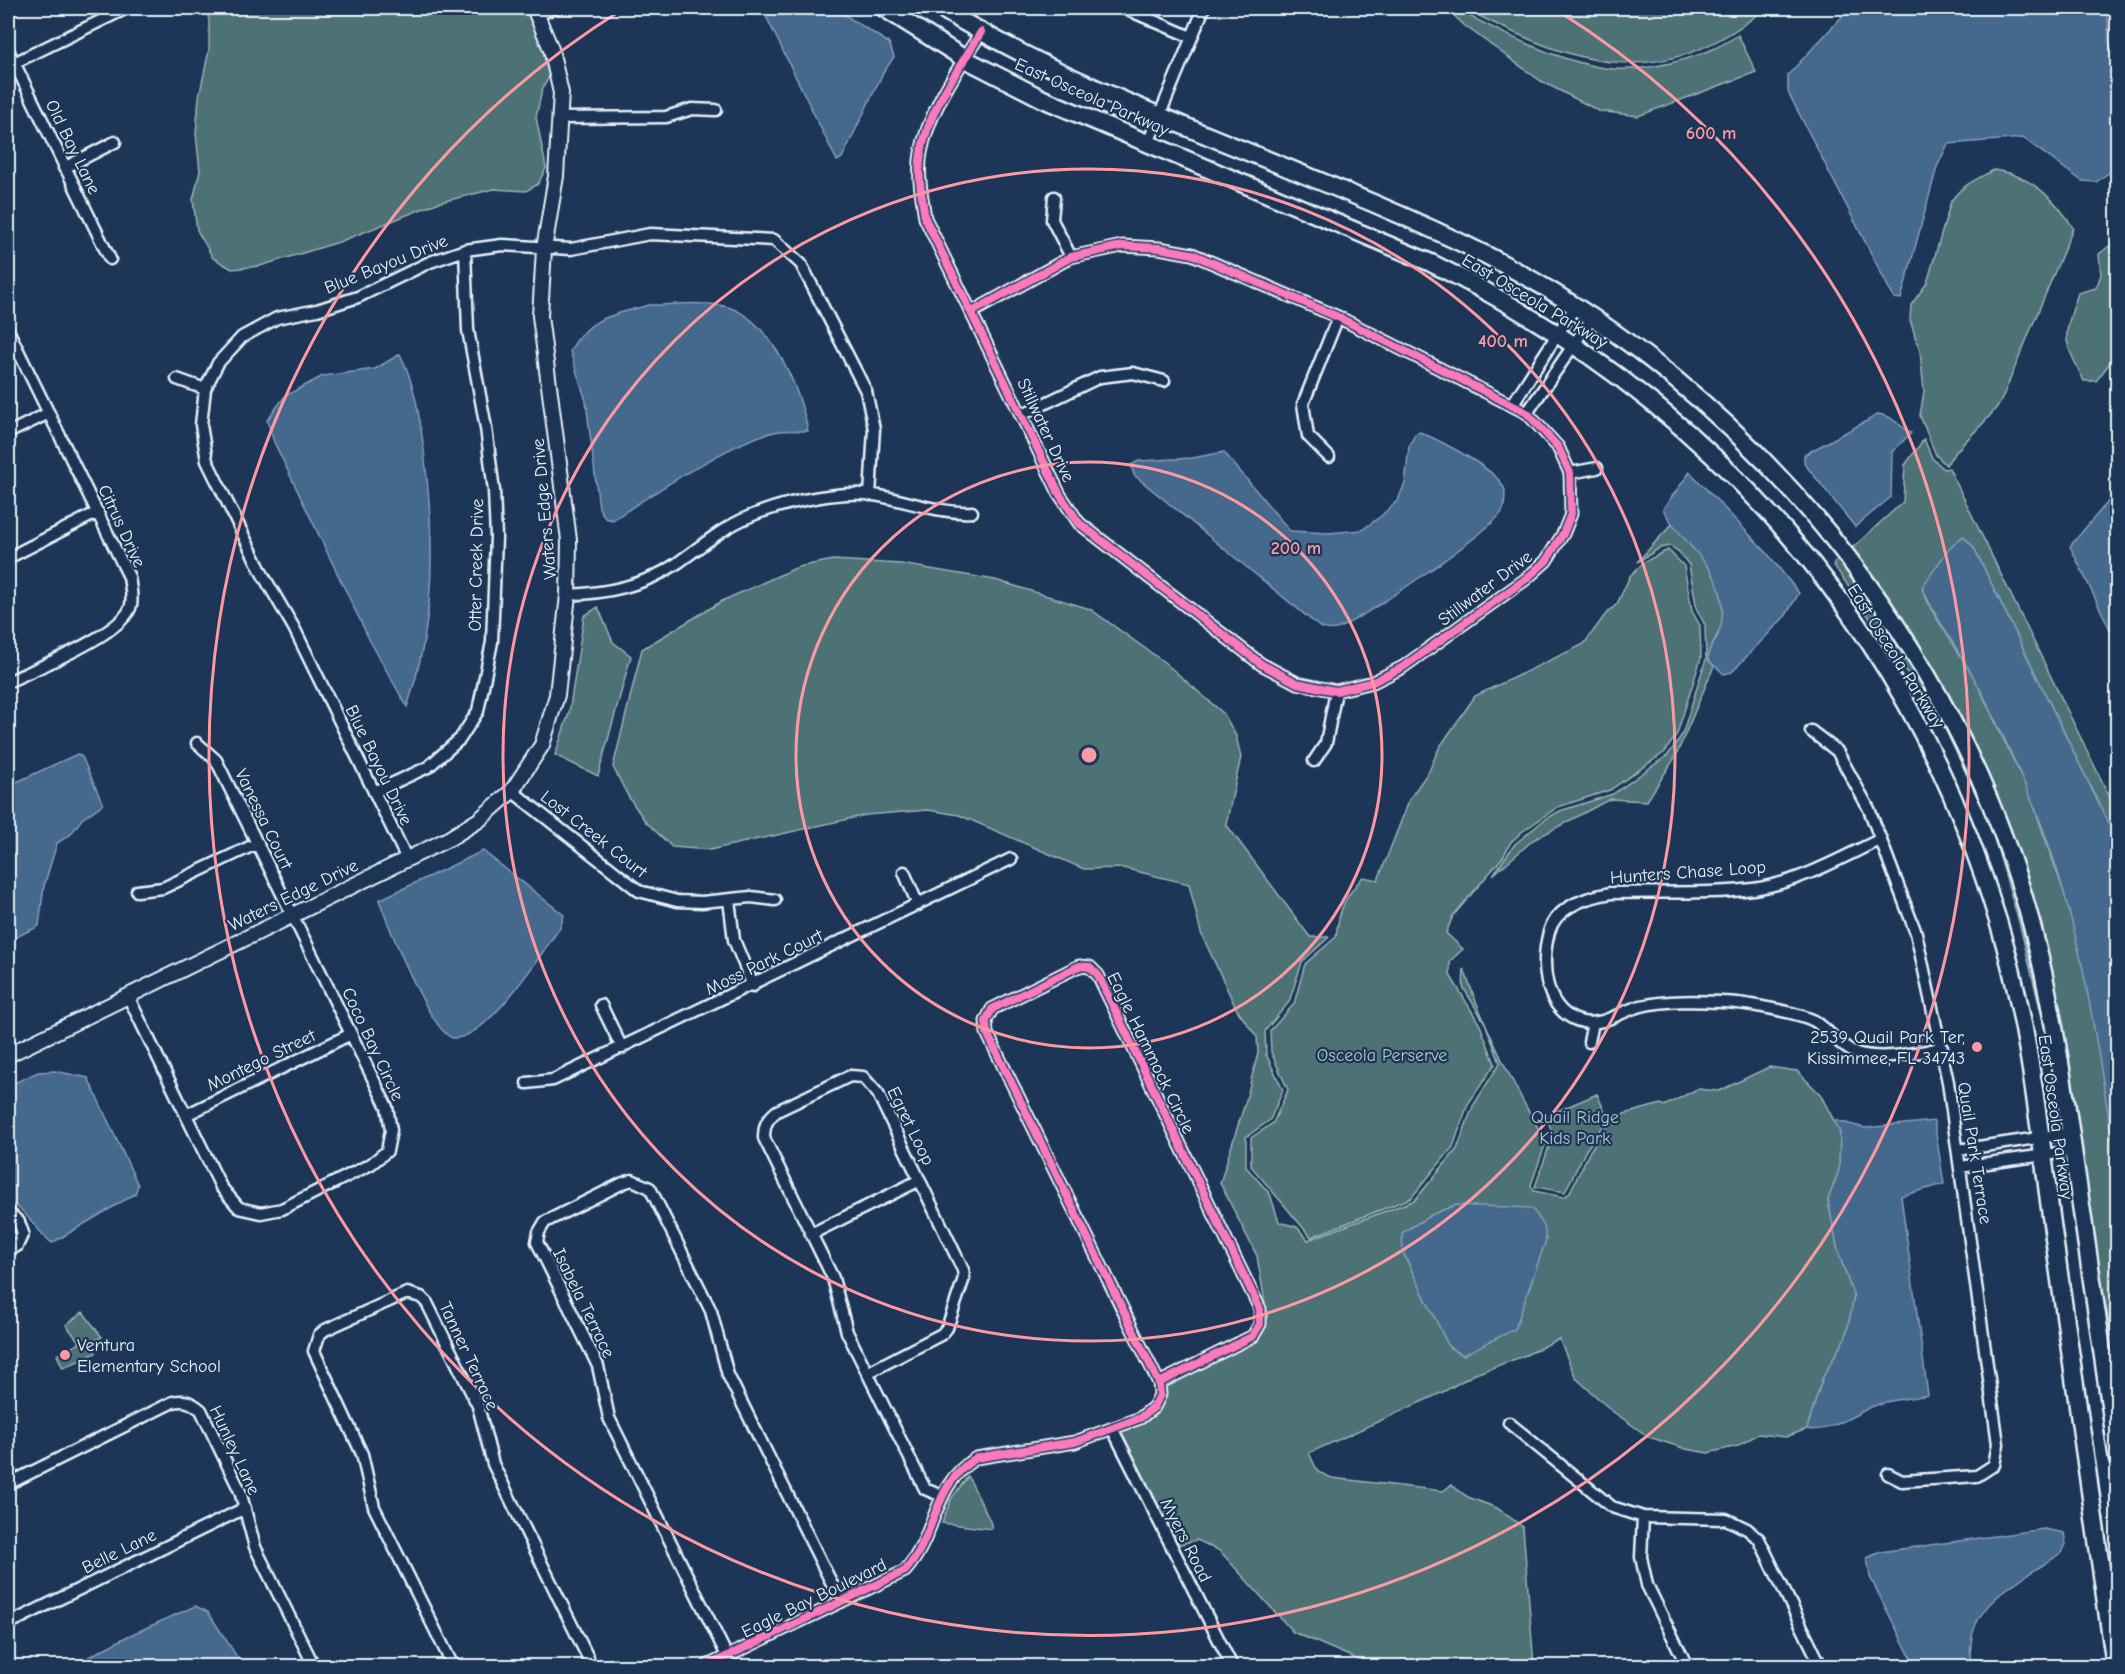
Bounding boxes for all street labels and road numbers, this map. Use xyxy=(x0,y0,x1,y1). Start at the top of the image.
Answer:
street label: East Osceola Parkway xyxy=(1011,54,1173,141)
street label: Old Bay Lane xyxy=(41,97,104,198)
street label: Blue Bayou Drive xyxy=(322,230,451,299)
street label: East Osceola Parkway xyxy=(1458,250,1612,354)
street label: Stillwater Drive xyxy=(1012,375,1079,486)
street label: Waters Edge Drive xyxy=(528,437,561,580)
street label: Citrus Drive xyxy=(93,481,150,571)
street label: Otter Creek Drive xyxy=(465,498,488,632)
street label: Stillwater Drive xyxy=(1434,546,1536,631)
street label: East Osceola Parkway xyxy=(1843,580,1949,733)
street label: Blue Bayou Drive xyxy=(340,702,417,829)
street label: Vanessa Court xyxy=(230,766,297,874)
street label: Lost Creek Court xyxy=(536,786,652,883)
street label: Waters Edge Drive xyxy=(225,855,361,936)
street label: Hunters Chase Loop xyxy=(1609,857,1767,888)
street label: Moss Park Court xyxy=(702,925,827,1000)
street label: Eagle Hammock Circle xyxy=(1102,969,1199,1137)
street label: Coco Bay Circle xyxy=(337,984,408,1104)
street label: Montego Street xyxy=(203,1025,320,1096)
street label: East Osceola Parkway xyxy=(2034,1033,2078,1202)
street label: Quail Park Terrace xyxy=(1953,1080,1996,1226)
street label: Egret Loop xyxy=(883,1084,939,1169)
street label: Isabela Terrace xyxy=(548,1245,619,1362)
street label: Tanner Terrace xyxy=(434,1299,503,1414)
street label: Hunley Lane xyxy=(205,1402,264,1498)
street label: Myers Road xyxy=(1155,1495,1216,1586)
street label: Belle Lane xyxy=(79,1524,160,1578)
street label: Eagle Bay Boulevard xyxy=(738,1554,890,1643)

